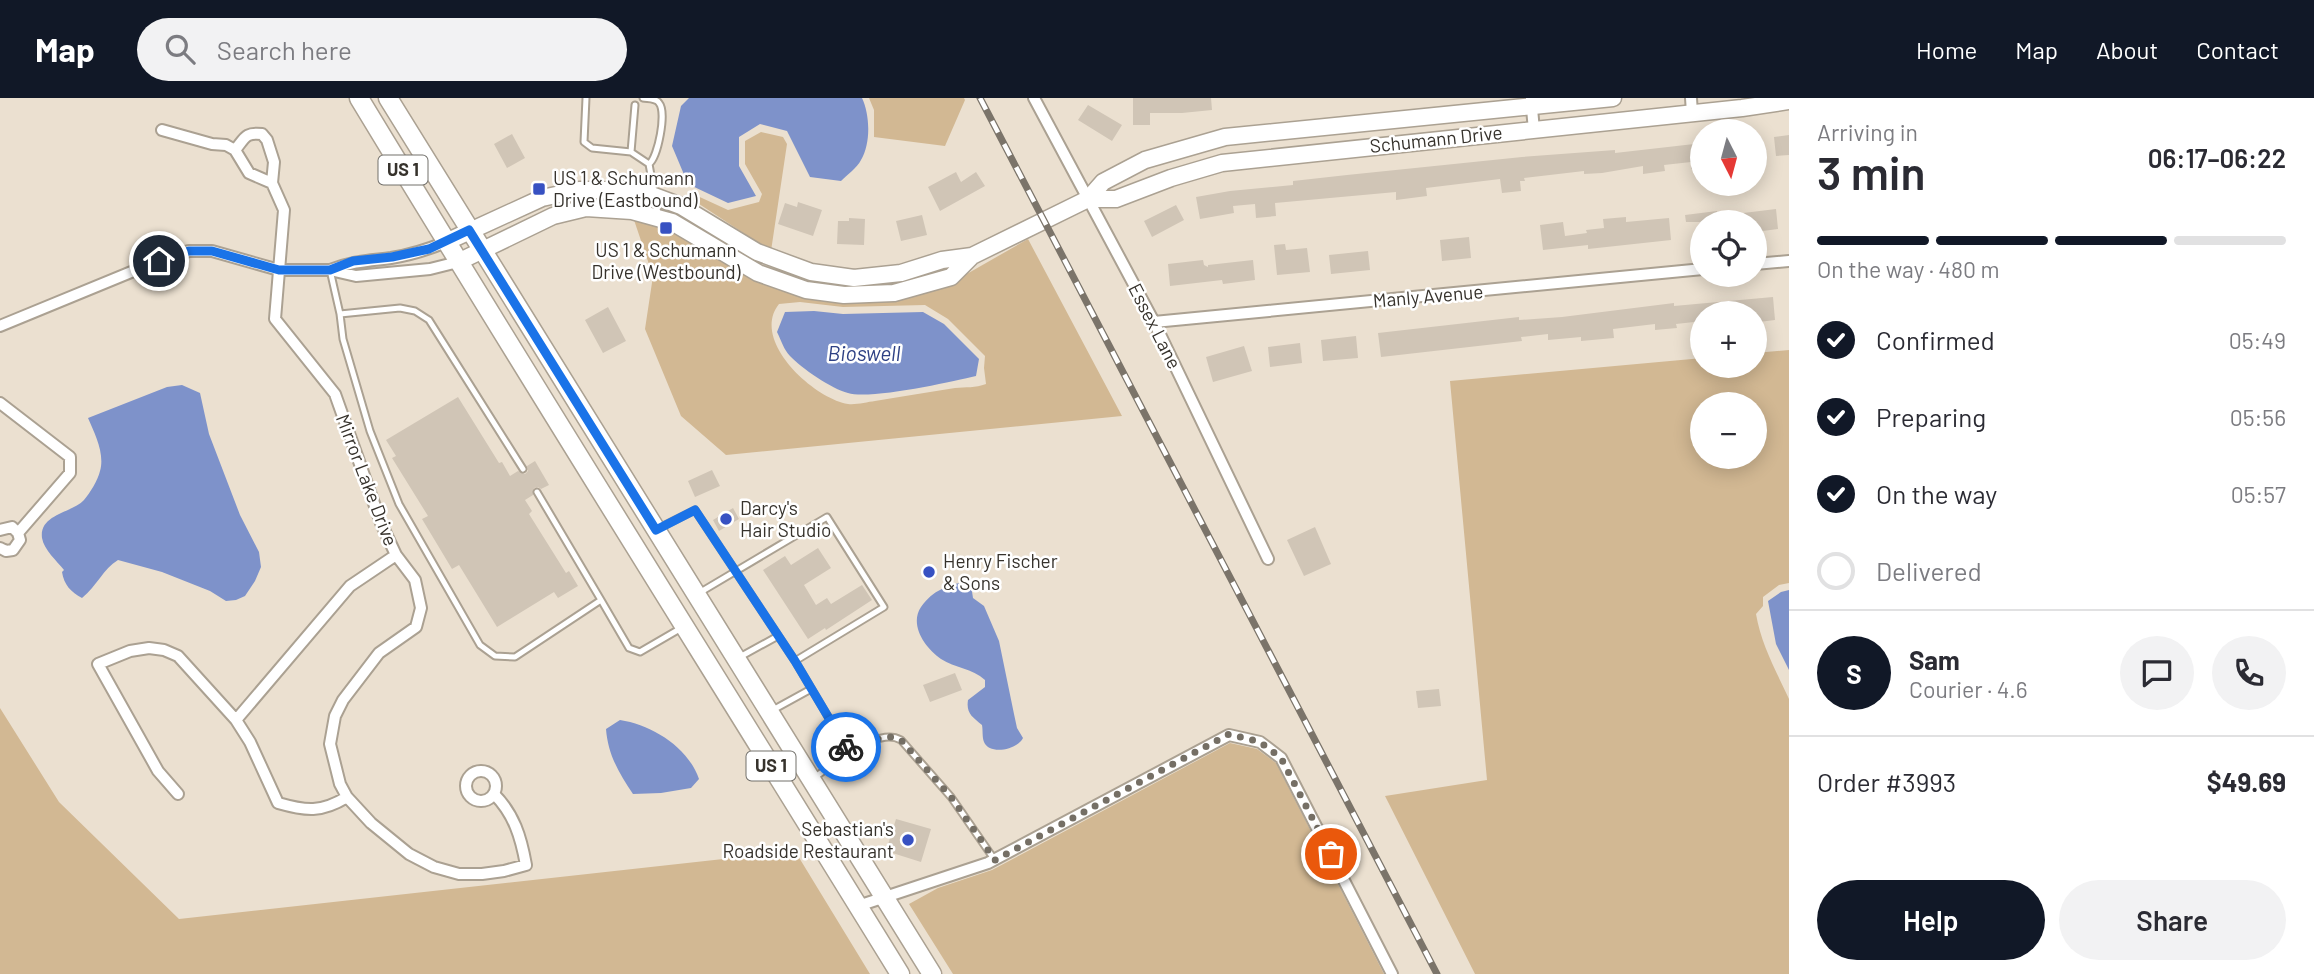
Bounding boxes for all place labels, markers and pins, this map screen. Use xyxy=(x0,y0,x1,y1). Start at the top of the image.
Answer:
place label: US 1 & Schumann Drive (Eastbound) xyxy=(553,166,699,211)
marker: US 1 & Schumann Drive (Eastbound) xyxy=(531,181,547,197)
marker: US 1 & Schumann Drive (Westbound) xyxy=(658,220,674,236)
pin xyxy=(129,231,189,291)
place label: US 1 & Schumann Drive (Westbound) xyxy=(591,238,742,283)
place label: Darcy's Hair Studio xyxy=(740,496,831,541)
marker: Darcy's Hair Studio xyxy=(718,511,734,527)
place label: Henry Fischer & Sons xyxy=(943,549,1058,594)
marker: Henry Fischer & Sons xyxy=(921,564,937,580)
place label: Sebastian's Roadside Restaurant xyxy=(723,817,894,862)
pin xyxy=(1301,824,1361,884)
marker: Sebastian's Roadside Restaurant xyxy=(900,832,916,848)

